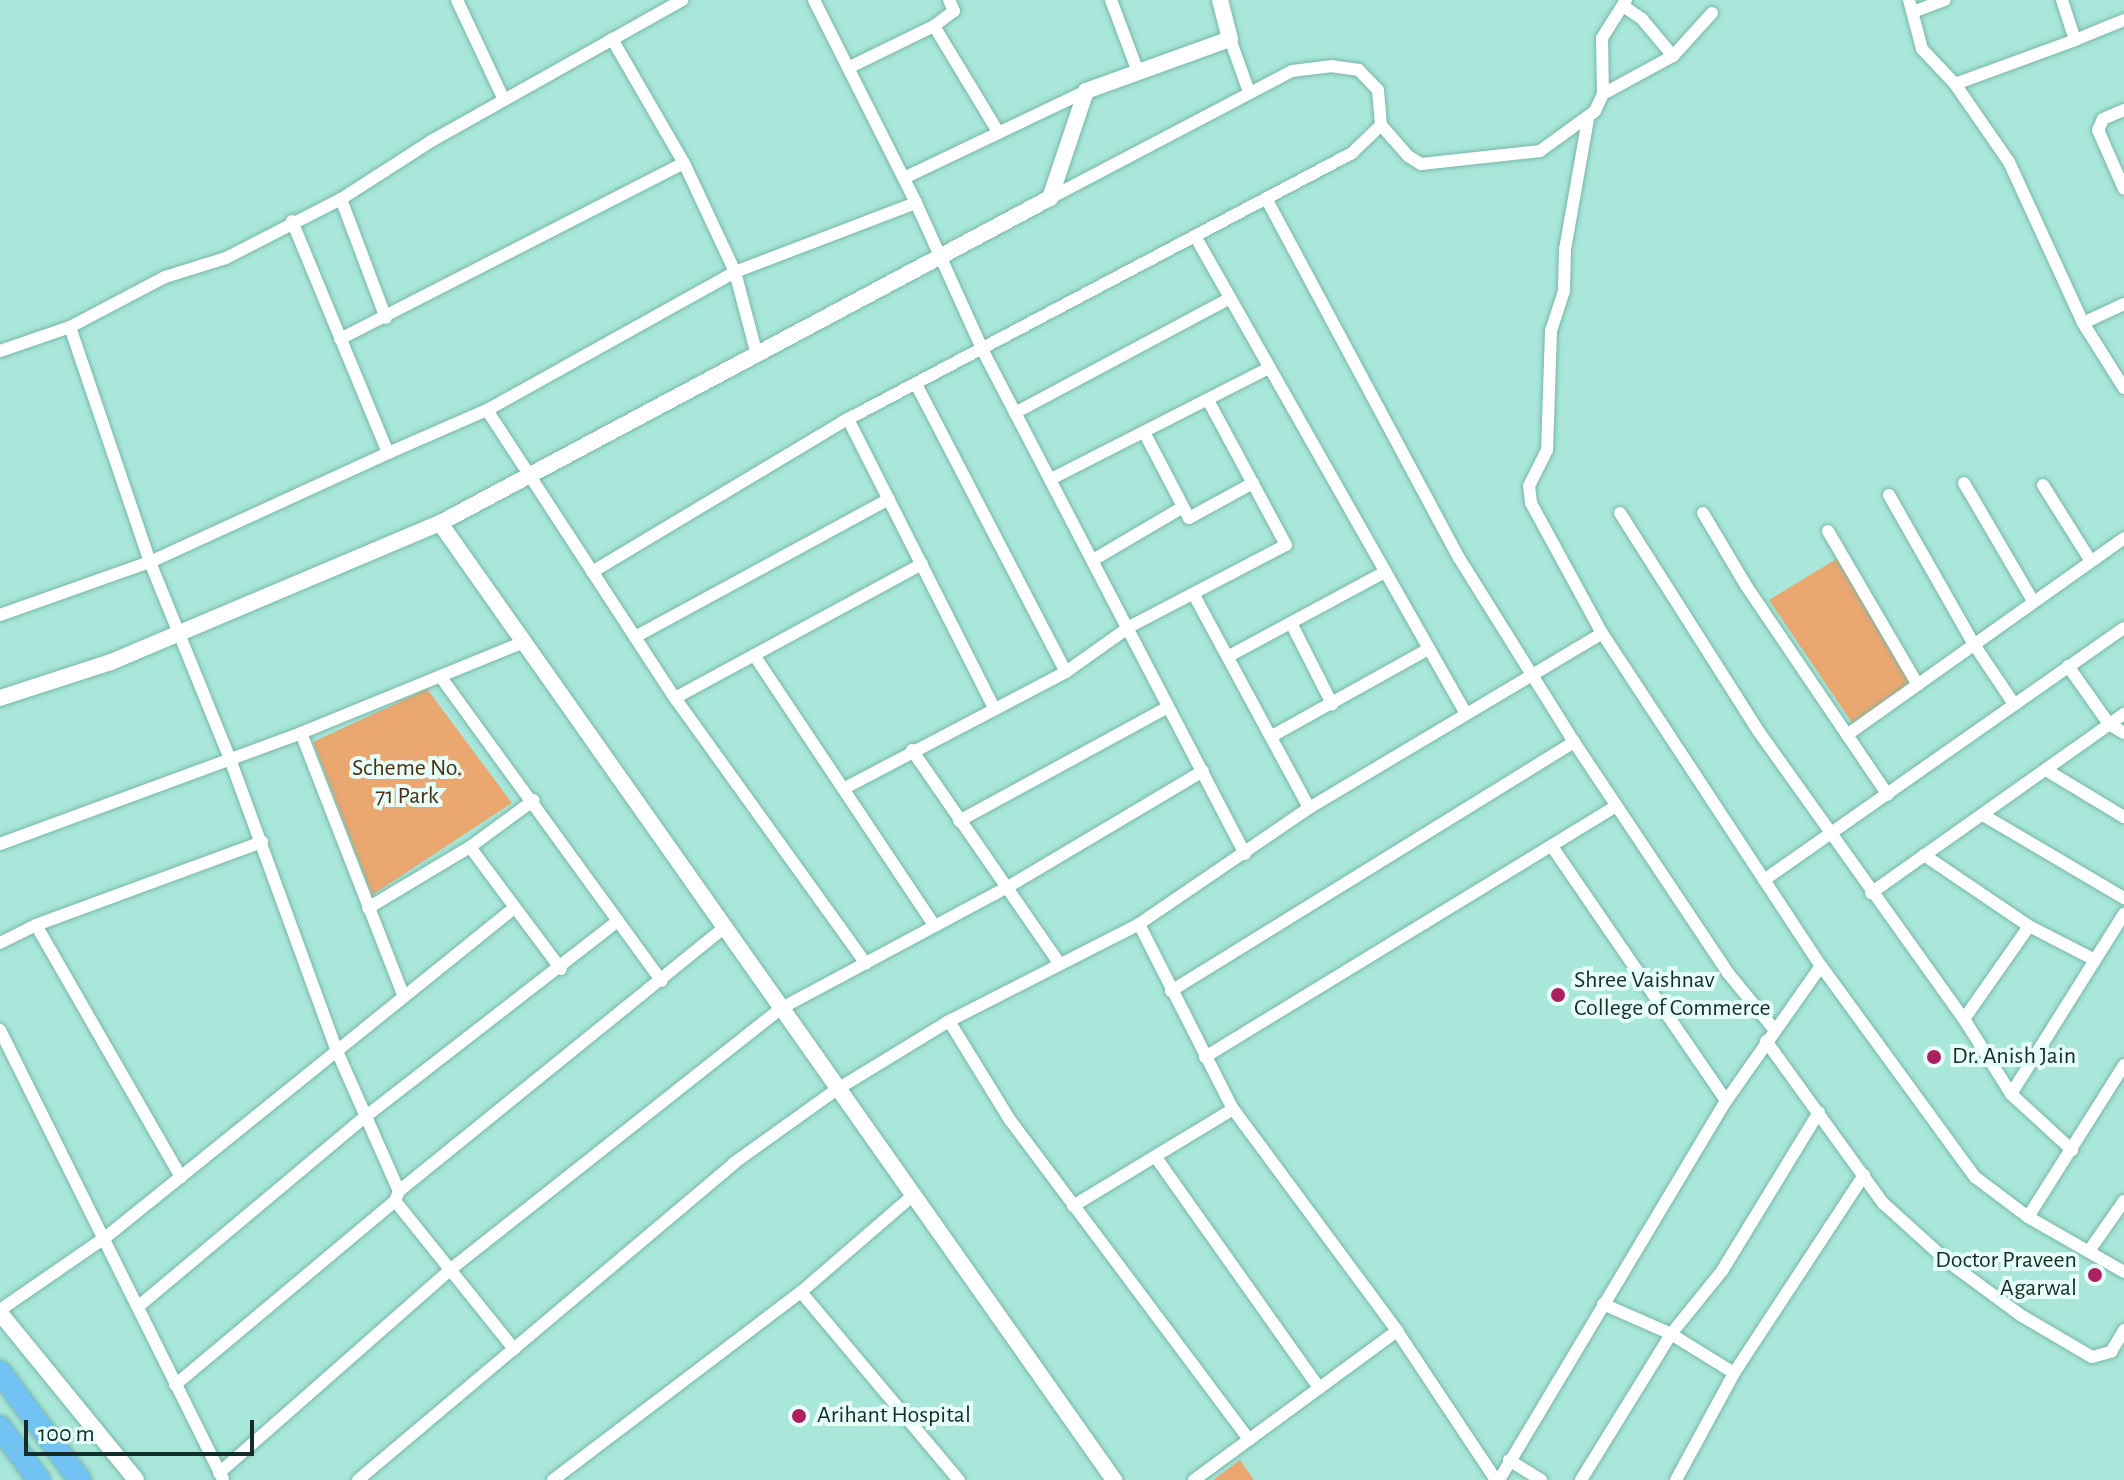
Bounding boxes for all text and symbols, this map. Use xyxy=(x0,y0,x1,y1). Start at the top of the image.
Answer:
park label: Scheme No. 71 Park xyxy=(352,755,462,811)
place label: Shree Vaishnav College of Commerce xyxy=(1574,967,1771,1023)
marker: Shree Vaishnav College of Commerce xyxy=(1549,986,1567,1004)
place label: Dr. Anish Jain xyxy=(1952,1043,2076,1071)
marker: Dr. Anish Jain xyxy=(1923,1046,1945,1068)
place label: Doctor Praveen Agarwal xyxy=(1935,1247,2077,1303)
marker: Doctor Praveen Agarwal xyxy=(2084,1264,2106,1286)
place label: Arihant Hospital xyxy=(817,1402,971,1430)
scale bar xyxy=(28,1404,258,1454)
marker: Arihant Hospital xyxy=(788,1405,810,1427)
text: 100 m xyxy=(38,1422,95,1446)

